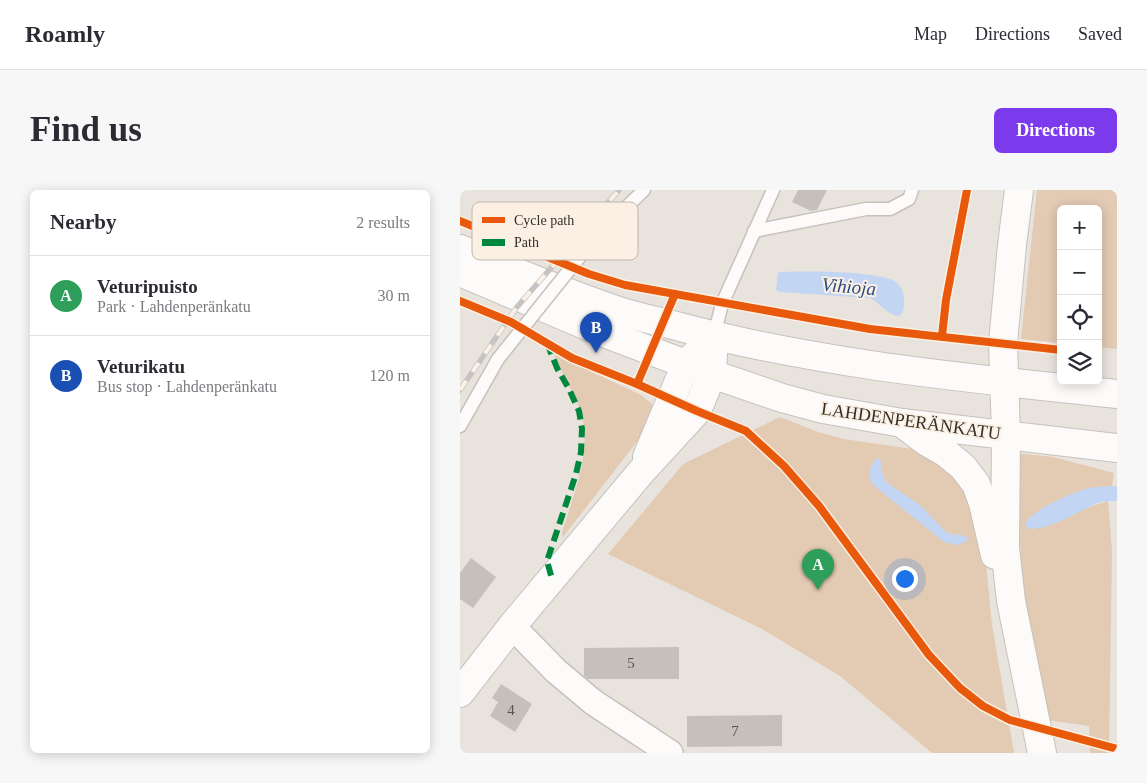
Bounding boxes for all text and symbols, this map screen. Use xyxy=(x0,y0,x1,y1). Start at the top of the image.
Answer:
text: Roamly xyxy=(25,21,105,47)
text: Map xyxy=(914,24,947,44)
text: Directions xyxy=(975,24,1050,44)
text: Saved xyxy=(1078,24,1122,44)
button: Directions xyxy=(994,108,1117,153)
text: Find us xyxy=(30,110,142,149)
legend xyxy=(472,202,638,260)
map controls xyxy=(1057,205,1102,385)
button: + xyxy=(1057,205,1102,250)
text: Nearby xyxy=(50,210,117,234)
text: Cycle path xyxy=(514,213,574,228)
text: 2 results xyxy=(356,214,410,231)
text: Path xyxy=(514,235,539,250)
button: − xyxy=(1057,250,1102,295)
water label: Vihioja xyxy=(821,274,877,299)
text: Veturipuisto xyxy=(97,276,198,297)
text: A xyxy=(60,287,72,304)
text: 30 m xyxy=(378,287,410,304)
button: locate xyxy=(1057,295,1102,340)
text: Park · Lahdenperänkatu xyxy=(97,298,251,315)
pin: B xyxy=(580,312,612,353)
button: layers xyxy=(1057,340,1102,385)
text: Veturikatu xyxy=(97,356,185,377)
text: B xyxy=(61,367,71,384)
text: 120 m xyxy=(370,367,410,384)
text: Bus stop · Lahdenperänkatu xyxy=(97,378,277,395)
street label: LAHDENPERÄNKATU xyxy=(820,399,1002,443)
pin: A xyxy=(802,549,834,590)
your location xyxy=(892,566,918,592)
house number: 5 xyxy=(627,655,635,671)
house number: 4 xyxy=(507,702,515,718)
house number: 7 xyxy=(731,723,739,739)

